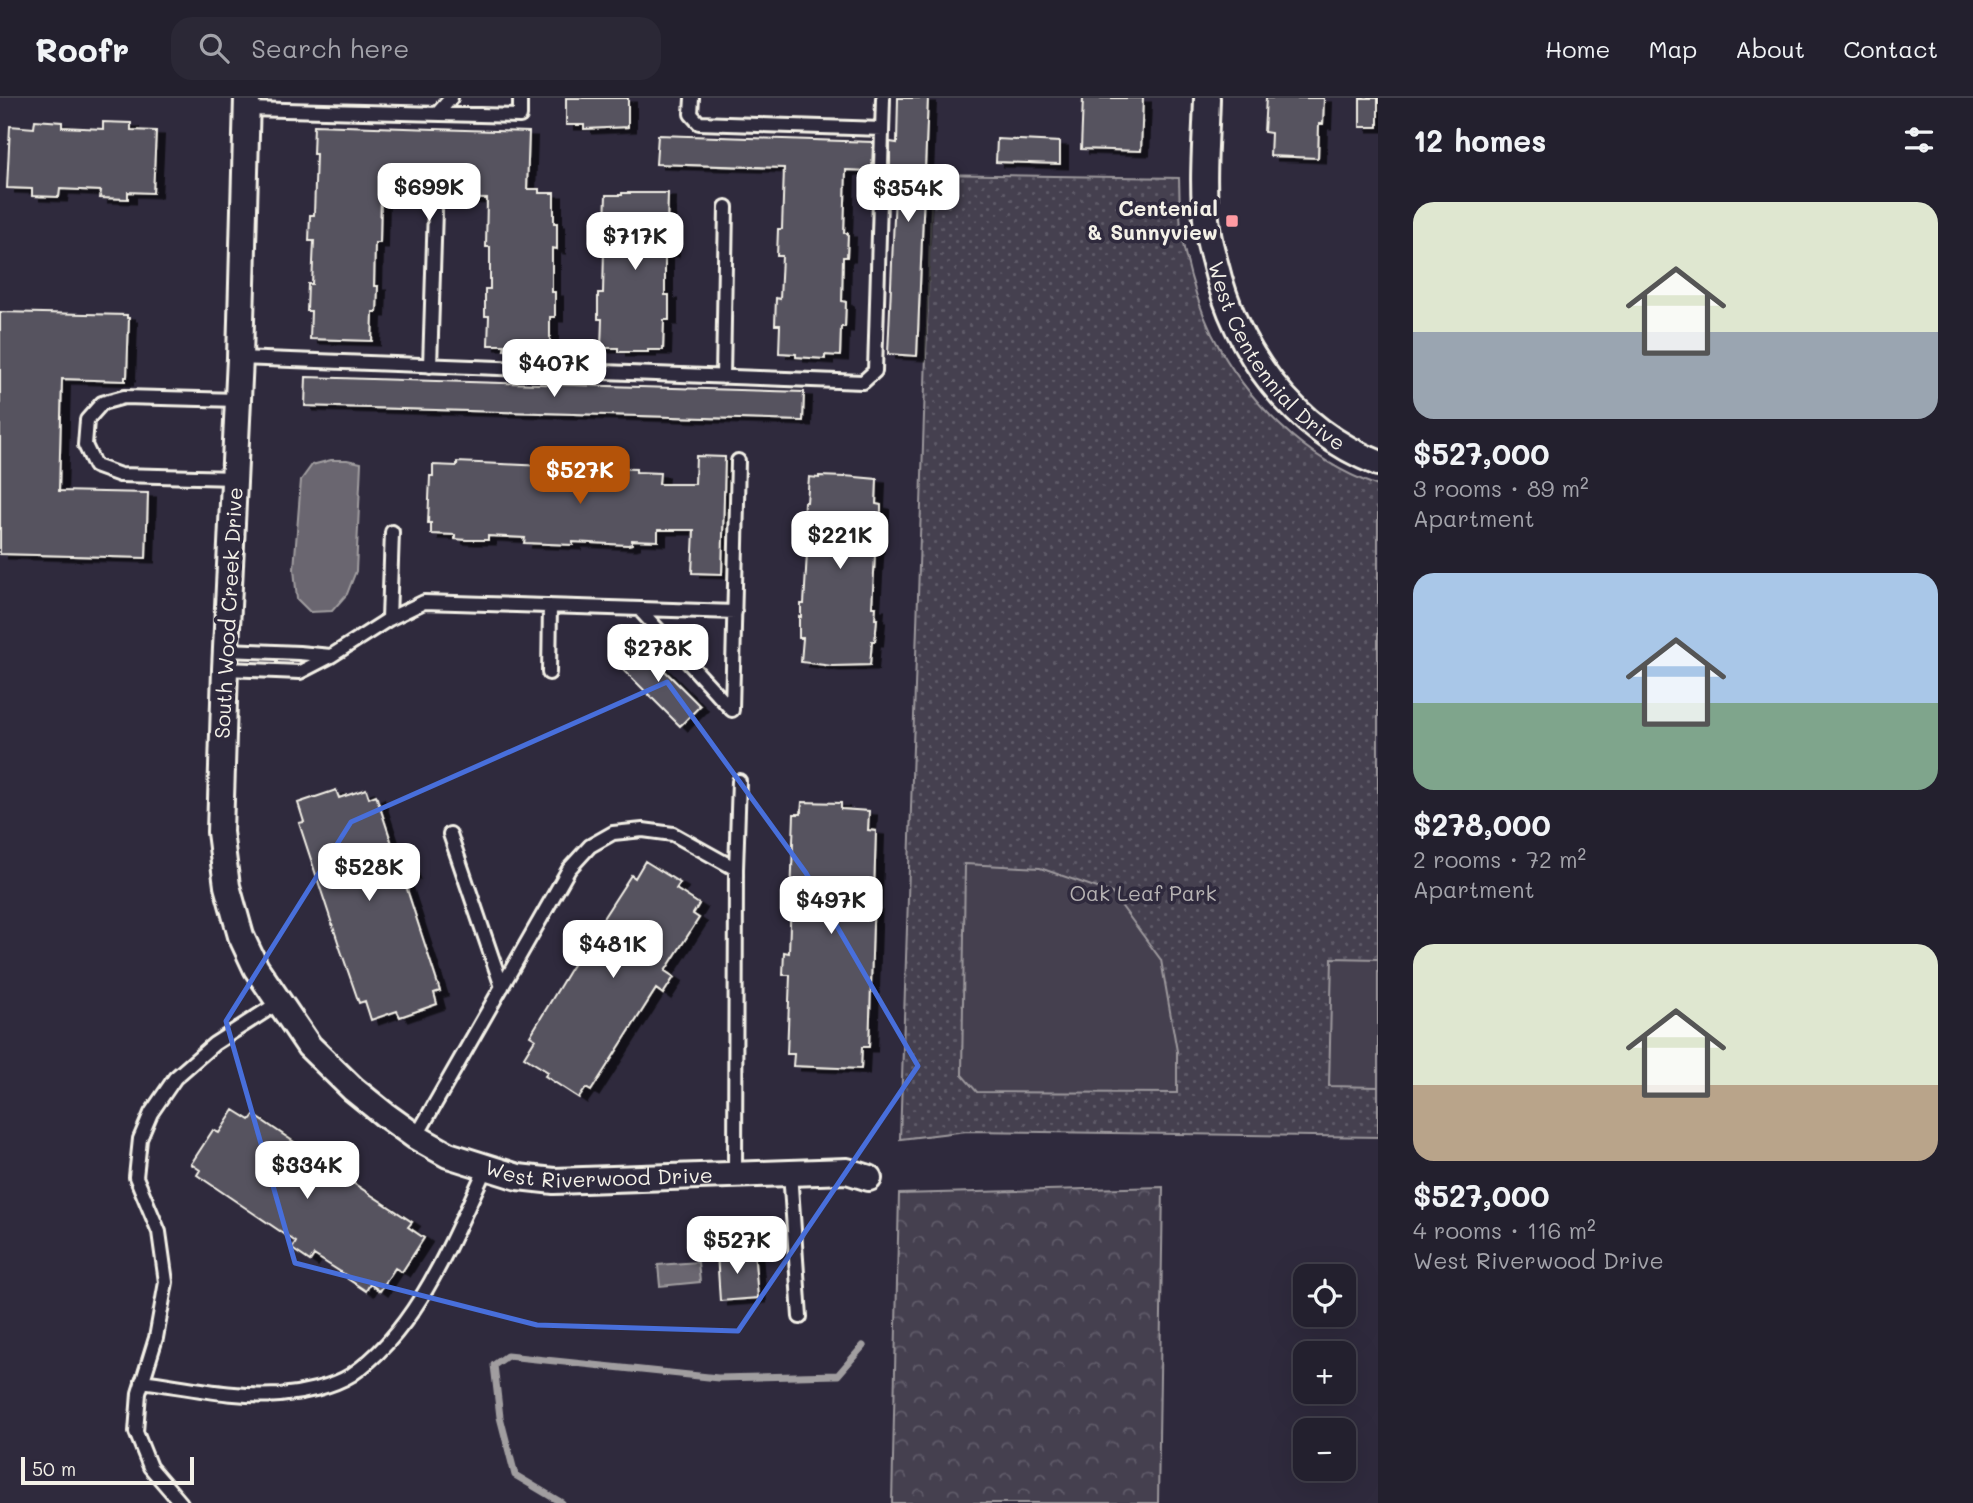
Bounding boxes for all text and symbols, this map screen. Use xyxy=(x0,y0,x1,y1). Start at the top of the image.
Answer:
search box xyxy=(171,17,661,80)
text: Roofr xyxy=(35,27,129,70)
icon: search xyxy=(195,29,233,67)
text: Search here xyxy=(251,31,409,65)
text: Home xyxy=(1545,33,1610,64)
text: Map xyxy=(1648,33,1697,64)
text: About xyxy=(1735,33,1805,64)
text: Contact xyxy=(1843,33,1938,64)
text: 12 homes xyxy=(1413,120,1546,160)
icon: filters xyxy=(1900,121,1938,159)
pin: $699K xyxy=(380,164,478,223)
pin: $354K xyxy=(859,164,957,224)
text: $699K xyxy=(394,171,464,201)
text: $354K xyxy=(872,172,944,202)
place label: Centenial & Sunnyview xyxy=(1087,194,1218,246)
pin: $717K xyxy=(586,212,684,272)
marker: Centenial & Sunnyview xyxy=(1224,213,1240,229)
text: $717K xyxy=(602,220,668,250)
icon: home xyxy=(1613,248,1739,374)
street label: West Centennial Drive xyxy=(1203,258,1351,456)
pin: $407K xyxy=(505,340,603,399)
text: $407K xyxy=(518,347,590,377)
text: $527,000 xyxy=(1413,433,1550,473)
pin: $527K xyxy=(531,446,629,506)
text: $527K xyxy=(546,454,614,484)
text: 3 rooms · 89 m² xyxy=(1413,473,1589,503)
street label: South Wood Creek Drive xyxy=(207,486,248,739)
text: Apartment xyxy=(1413,503,1535,533)
pin: $221K xyxy=(791,512,889,571)
text: $221K xyxy=(807,519,873,549)
icon: home xyxy=(1613,619,1739,745)
pin: $278K xyxy=(609,624,707,684)
text: $278K xyxy=(623,632,693,662)
text: $278,000 xyxy=(1413,804,1551,844)
pin: $528K xyxy=(320,844,418,903)
text: 2 rooms · 72 m² xyxy=(1413,844,1586,874)
text: $528K xyxy=(334,851,404,881)
text: Apartment xyxy=(1413,874,1535,904)
pin: $497K xyxy=(782,876,880,936)
park label: Oak Leaf Park xyxy=(1069,879,1217,906)
text: $497K xyxy=(796,884,866,914)
pin: $481K xyxy=(564,920,662,980)
text: $481K xyxy=(579,928,647,958)
icon: home xyxy=(1613,990,1739,1116)
pin: $334K xyxy=(258,1142,356,1201)
text: $334K xyxy=(271,1149,343,1179)
street label: West Riverwood Drive xyxy=(482,1153,713,1193)
text: $527,000 xyxy=(1413,1175,1550,1215)
text: 4 rooms · 116 m² xyxy=(1413,1215,1596,1245)
pin: $527K xyxy=(688,1216,786,1276)
text: $527K xyxy=(703,1224,771,1254)
text: West Riverwood Drive xyxy=(1413,1245,1664,1275)
map controls xyxy=(1293,1264,1356,1481)
button: locate xyxy=(1293,1264,1356,1327)
button: + xyxy=(1293,1341,1356,1404)
button: − xyxy=(1293,1418,1356,1481)
scale bar xyxy=(21,1454,194,1486)
text: 50 m xyxy=(32,1456,76,1481)

